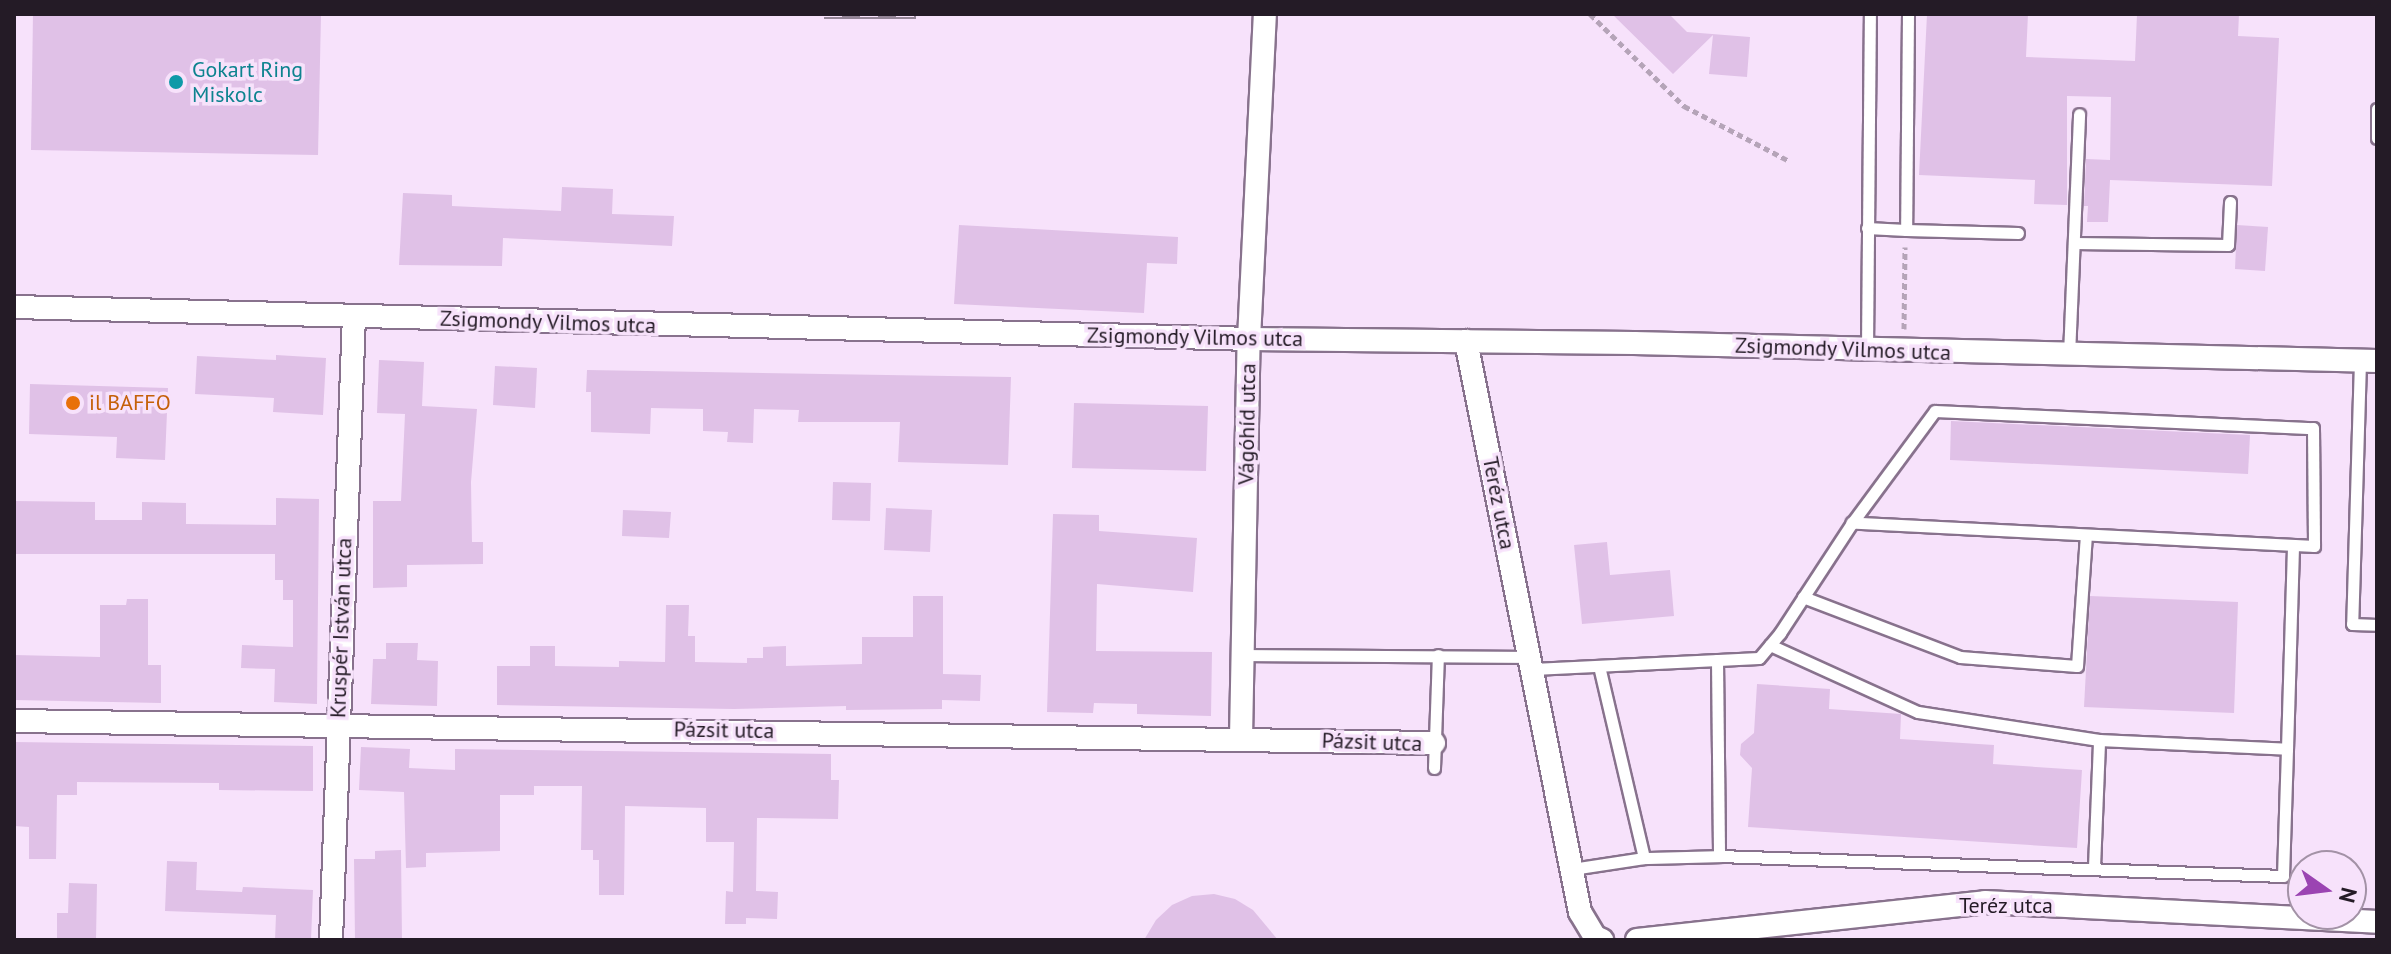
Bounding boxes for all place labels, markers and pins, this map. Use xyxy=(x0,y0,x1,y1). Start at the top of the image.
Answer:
place label: Gokart Ring Miskolc xyxy=(192,56,303,108)
marker: Gokart Ring Miskolc xyxy=(167,73,185,91)
place label: il BAFFO xyxy=(89,390,171,416)
marker: il BAFFO xyxy=(64,394,82,412)

